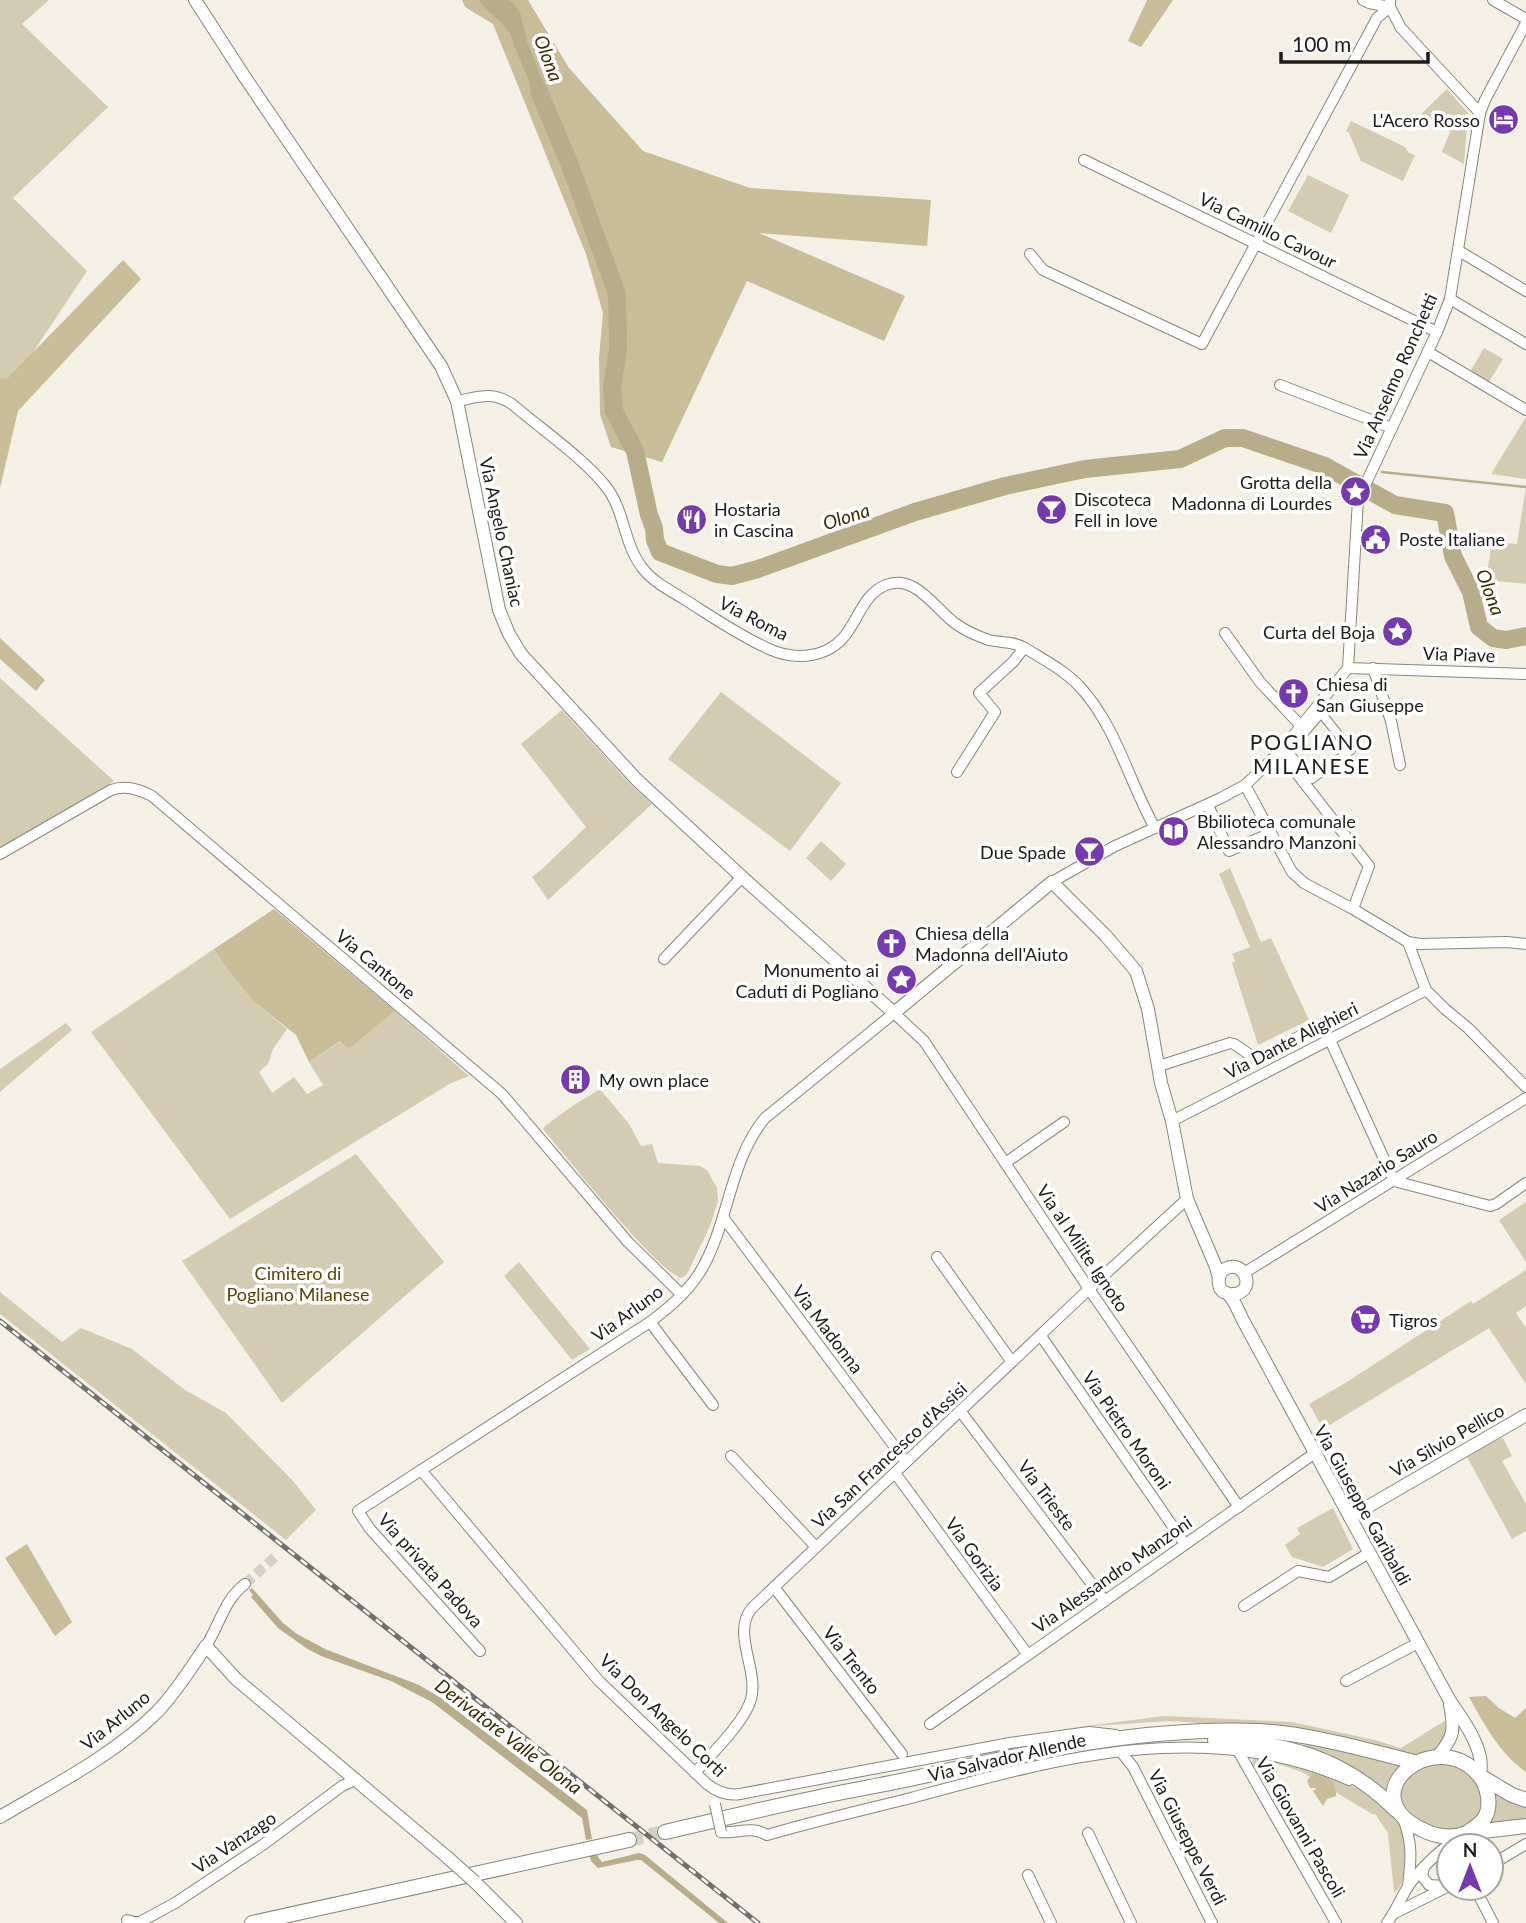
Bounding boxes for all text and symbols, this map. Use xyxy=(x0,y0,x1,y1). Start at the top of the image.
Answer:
scale bar xyxy=(1281,21,1428,65)
text: 100 m xyxy=(1292,31,1351,56)
water label: Olona xyxy=(530,32,568,84)
hotel icon: L'Acero Rosso xyxy=(1486,103,1520,137)
place label: L'Acero Rosso xyxy=(1372,109,1480,131)
street label: Via Camillo Cavour xyxy=(1196,187,1341,273)
street label: Via Anselmo Ronchetti xyxy=(1349,290,1441,462)
street label: Via Angelo Chaniac xyxy=(475,455,529,609)
place label: Grotta della Madonna di Lourdes xyxy=(1171,471,1332,514)
place icon: Grotta della Madonna di Lourdes xyxy=(1338,475,1372,509)
place label: Discoteca Fell in love xyxy=(1074,488,1158,531)
bar icon: Discoteca Fell in love xyxy=(1034,492,1068,526)
place label: Hostaria in Cascina xyxy=(714,498,794,541)
water label: Olona xyxy=(820,498,872,534)
restaurant icon: Hostaria in Cascina xyxy=(674,502,708,536)
public building icon: Poste Italiane xyxy=(1359,522,1393,556)
place label: Poste Italiane xyxy=(1399,528,1505,550)
water label: Olona xyxy=(1472,566,1510,618)
street label: Via Roma xyxy=(716,591,792,645)
place icon: Curta del Boja xyxy=(1381,615,1415,649)
place label: Curta del Boja xyxy=(1263,621,1375,643)
street label: Via Piave xyxy=(1422,642,1496,666)
place label: Chiesa di San Giuseppe xyxy=(1316,673,1424,716)
church icon: Chiesa di San Giuseppe xyxy=(1276,677,1310,711)
district label: POGLIANO MILANESE xyxy=(1250,729,1374,778)
place label: Bbilioteca comunale Alessandro Manzoni xyxy=(1197,810,1357,853)
library icon: Bbilioteca comunale Alessandro Manzoni xyxy=(1157,814,1191,848)
bar icon: Due Spade xyxy=(1072,835,1106,869)
place label: Due Spade xyxy=(980,841,1066,863)
place label: Chiesa della Madonna dell'Aiuto xyxy=(915,922,1068,965)
street label: Via Cantone xyxy=(332,924,420,1004)
church icon: Chiesa della Madonna dell'Aiuto xyxy=(875,926,909,960)
place label: Monumento ai Caduti di Pogliano xyxy=(736,959,879,1002)
place icon: Monumento ai Caduti di Pogliano xyxy=(885,963,919,997)
street label: Via Dante Alighieri xyxy=(1220,997,1362,1083)
building icon: My own place xyxy=(559,1063,593,1097)
place label: My own place xyxy=(599,1069,709,1091)
street label: Via Nazario Sauro xyxy=(1311,1125,1441,1217)
street label: Via al Milite Ignoto xyxy=(1032,1180,1134,1316)
park label: Cimitero di Pogliano Milanese xyxy=(226,1262,370,1305)
street label: Via Arluno xyxy=(587,1280,667,1346)
street label: Via Madonna xyxy=(788,1281,868,1377)
supermarket icon: Tigros xyxy=(1349,1303,1383,1337)
place label: Tigros xyxy=(1389,1309,1438,1331)
street label: Via Pietro Moroni xyxy=(1078,1367,1176,1493)
street label: Via San Francesco d'Assisi xyxy=(807,1377,971,1533)
street label: Via Silvio Pellico xyxy=(1386,1398,1508,1482)
street label: Via Giuseppe Garibaldi xyxy=(1310,1421,1416,1589)
street label: Via Trieste xyxy=(1013,1456,1081,1534)
street label: Via privata Padova xyxy=(374,1508,488,1632)
street label: Via Alessandro Manzoni xyxy=(1028,1511,1196,1637)
street label: Via Gorizia xyxy=(941,1513,1009,1595)
street label: Via Trento xyxy=(819,1622,885,1698)
street label: Via Don Angelo Corti xyxy=(595,1649,731,1781)
water label: Derivatore Valle Olona xyxy=(431,1673,587,1799)
street label: Via Arluno xyxy=(76,1685,154,1755)
street label: Via Salvador Allende xyxy=(926,1728,1088,1786)
street label: Via Giovanni Pascoli xyxy=(1252,1753,1350,1901)
street label: Via Giuseppe Verdi xyxy=(1144,1765,1232,1909)
street label: Via Vanzago xyxy=(188,1806,280,1878)
north arrow xyxy=(1435,1832,1505,1902)
text: N xyxy=(1463,1838,1477,1861)

